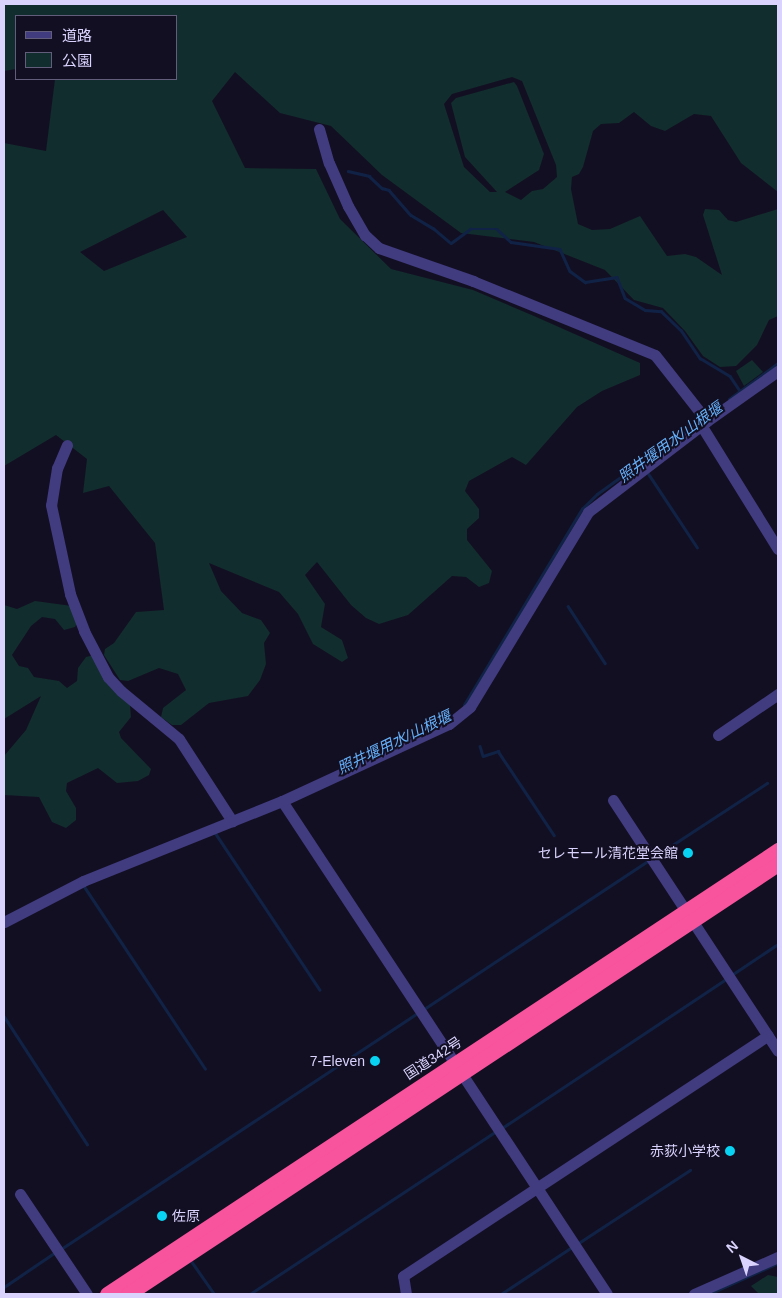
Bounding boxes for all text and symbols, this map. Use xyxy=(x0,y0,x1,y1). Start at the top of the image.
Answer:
legend xyxy=(15,15,178,80)
text: 道路 xyxy=(62,27,92,44)
text: 公園 xyxy=(62,52,92,69)
water label: 照井堰用水/山根堰 xyxy=(614,398,726,486)
water label: 照井堰用水/山根堰 xyxy=(334,707,454,777)
place label: セレモール清花堂会館 xyxy=(538,845,678,861)
marker: セレモール清花堂会館 xyxy=(682,847,694,859)
street label: 国道342号 xyxy=(401,1033,465,1083)
place label: 7-Eleven xyxy=(310,1053,365,1069)
marker: 7-Eleven xyxy=(369,1055,381,1067)
place label: 赤荻小学校 xyxy=(650,1143,720,1159)
marker: 赤荻小学校 xyxy=(724,1145,736,1157)
place label: 佐原 xyxy=(172,1208,200,1224)
marker: 佐原 xyxy=(156,1210,168,1222)
north arrow xyxy=(717,1233,767,1283)
text: N xyxy=(723,1237,741,1256)

